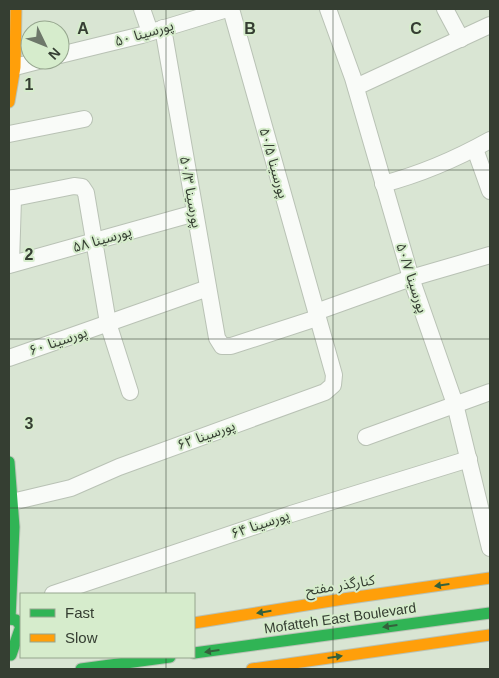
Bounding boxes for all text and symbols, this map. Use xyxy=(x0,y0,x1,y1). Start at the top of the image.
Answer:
street label: پورسینا ۵۰ xyxy=(113,17,176,51)
north arrow xyxy=(20,20,70,70)
text: A xyxy=(77,20,89,37)
text: B xyxy=(244,20,256,37)
text: C xyxy=(410,20,422,37)
text: N xyxy=(45,45,64,63)
text: 1 xyxy=(25,76,34,93)
street label: پورسینا ۵۰/۵ xyxy=(254,126,292,201)
street label: پورسینا ۵۰/۳ xyxy=(175,155,205,229)
street label: پورسینا ۵۸ xyxy=(71,223,134,257)
street label: پورسینا ۵۰/۷ xyxy=(391,241,431,316)
text: 2 xyxy=(25,246,34,263)
street label: پورسینا ۶۰ xyxy=(27,324,90,360)
text: 3 xyxy=(25,415,34,432)
street label: پورسینا ۶۲ xyxy=(175,417,238,455)
street label: پورسینا ۶۴ xyxy=(229,507,292,543)
street label: کنارگذر مفتح xyxy=(304,572,377,601)
one-way arrow xyxy=(434,581,450,589)
legend xyxy=(20,593,195,658)
street label: Mofatteh East Boulevard xyxy=(263,599,417,637)
text: Fast xyxy=(65,604,95,621)
one-way arrow xyxy=(256,608,272,616)
one-way arrow xyxy=(382,623,398,631)
text: Slow xyxy=(65,629,98,646)
one-way arrow xyxy=(203,647,219,655)
one-way arrow xyxy=(327,653,343,661)

